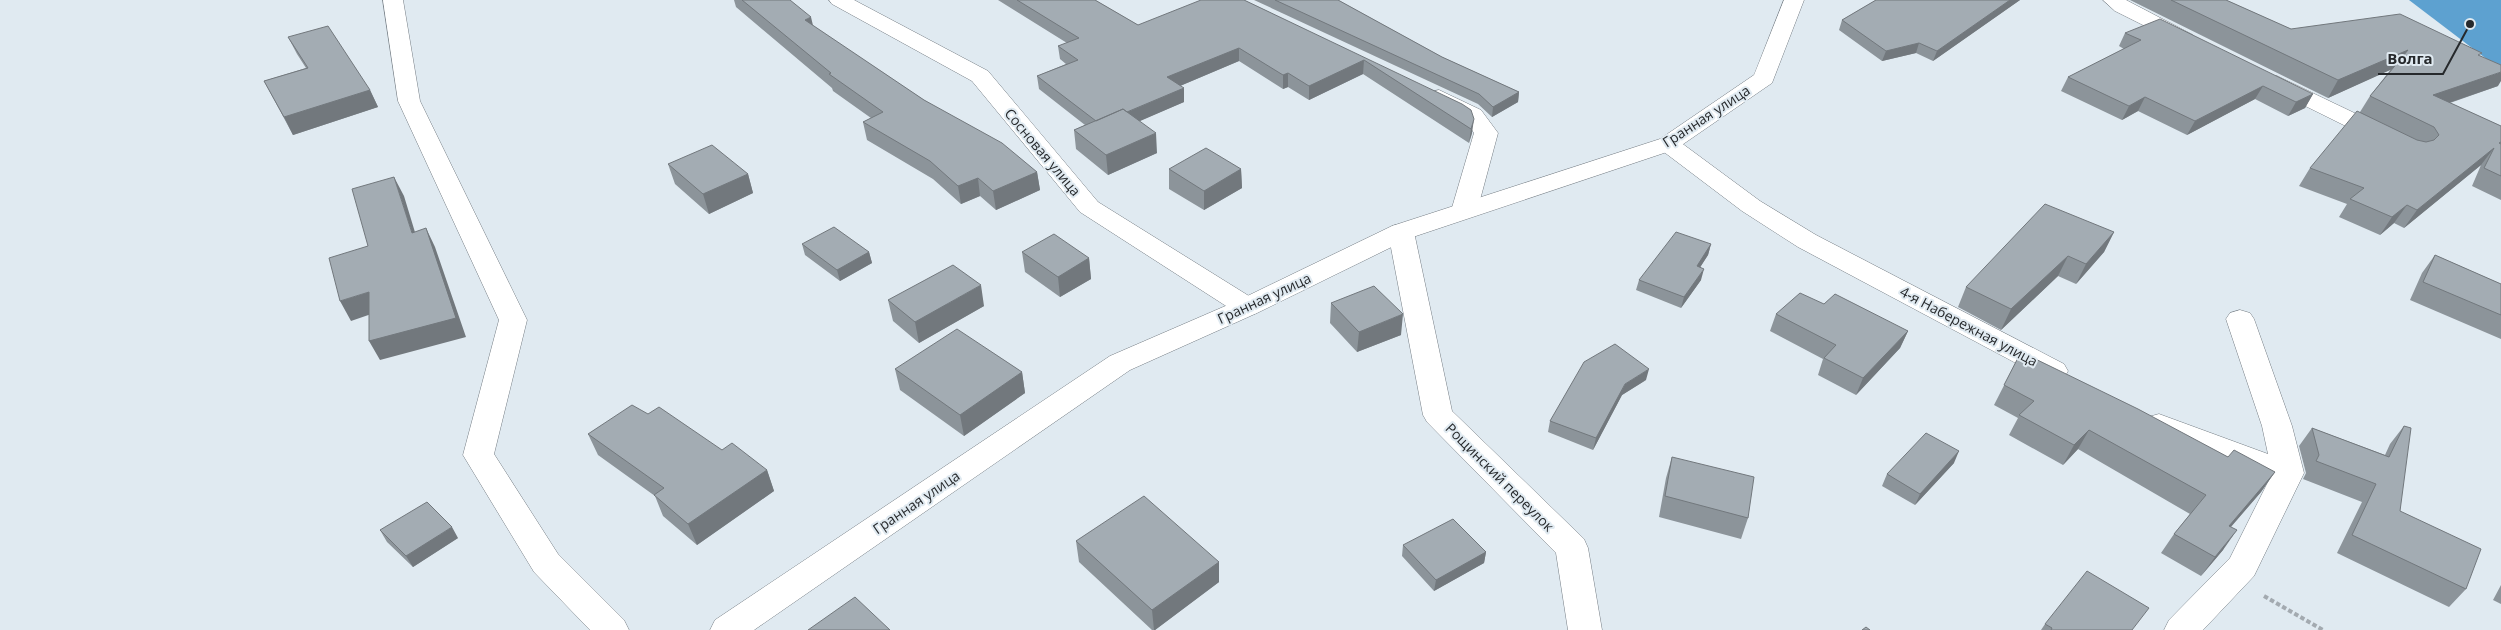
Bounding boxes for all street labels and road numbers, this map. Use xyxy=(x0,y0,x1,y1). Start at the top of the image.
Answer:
street label: Гранная улица xyxy=(1658,81,1754,151)
street label: Сосновая улица xyxy=(1001,104,1085,200)
street label: Гранная улица xyxy=(1214,268,1314,328)
street label: 4-я Набережная улица xyxy=(1897,282,2041,370)
street label: Рощинский переулок xyxy=(1442,419,1559,536)
street label: Гранная улица xyxy=(869,466,963,538)

